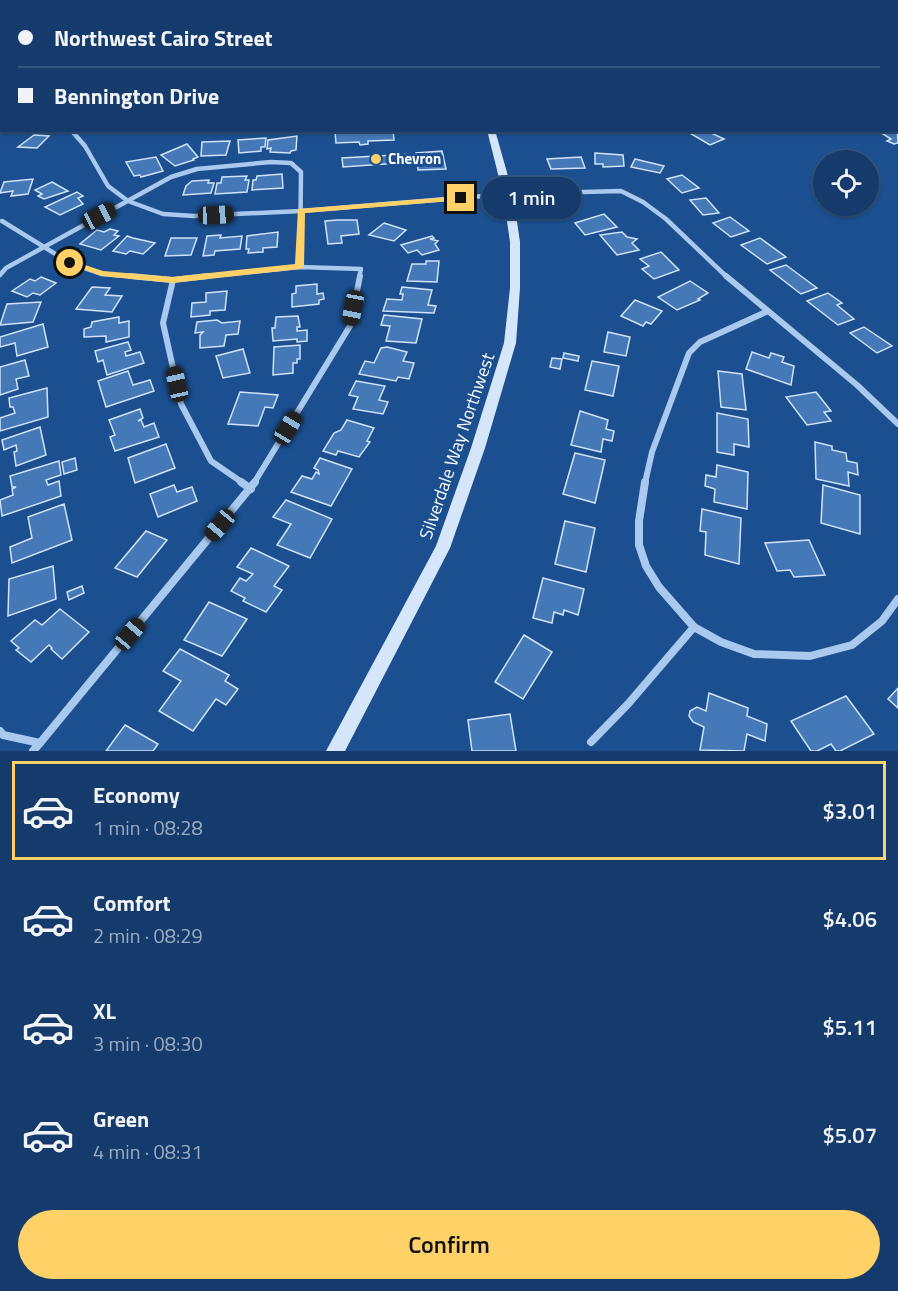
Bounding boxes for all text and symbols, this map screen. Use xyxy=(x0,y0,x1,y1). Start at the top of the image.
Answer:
text: Northwest Cairo Street xyxy=(54,21,273,55)
text: Bennington Drive xyxy=(54,79,219,113)
place label: Chevron xyxy=(388,147,441,170)
map controls xyxy=(813,150,879,216)
button: locate xyxy=(813,150,879,216)
marker: Chevron xyxy=(369,152,383,166)
callout: 1 min xyxy=(482,177,581,219)
text: 1 min xyxy=(507,182,556,213)
route end xyxy=(447,184,474,211)
car xyxy=(79,200,119,232)
car xyxy=(198,205,234,225)
route start xyxy=(56,249,83,276)
car xyxy=(341,289,365,327)
street label: Silverdale Way Northwest xyxy=(412,348,501,543)
car xyxy=(164,364,190,404)
car xyxy=(271,408,305,448)
car xyxy=(202,505,238,545)
car xyxy=(112,614,148,654)
text: Economy xyxy=(93,778,180,812)
icon: car xyxy=(21,784,75,838)
text: $3.01 xyxy=(822,794,877,828)
text: 1 min · 08:28 xyxy=(93,812,203,843)
text: Comfort xyxy=(93,886,171,920)
icon: car xyxy=(21,892,75,946)
text: $4.06 xyxy=(822,902,877,936)
text: 2 min · 08:29 xyxy=(93,920,203,951)
text: XL xyxy=(93,994,116,1028)
icon: car xyxy=(21,1000,75,1054)
text: $5.11 xyxy=(822,1010,877,1044)
text: 3 min · 08:30 xyxy=(93,1028,203,1059)
text: Green xyxy=(93,1102,149,1136)
icon: car xyxy=(21,1108,75,1162)
text: $5.07 xyxy=(822,1118,877,1152)
text: 4 min · 08:31 xyxy=(93,1136,203,1167)
button: Confirm xyxy=(18,1210,880,1279)

